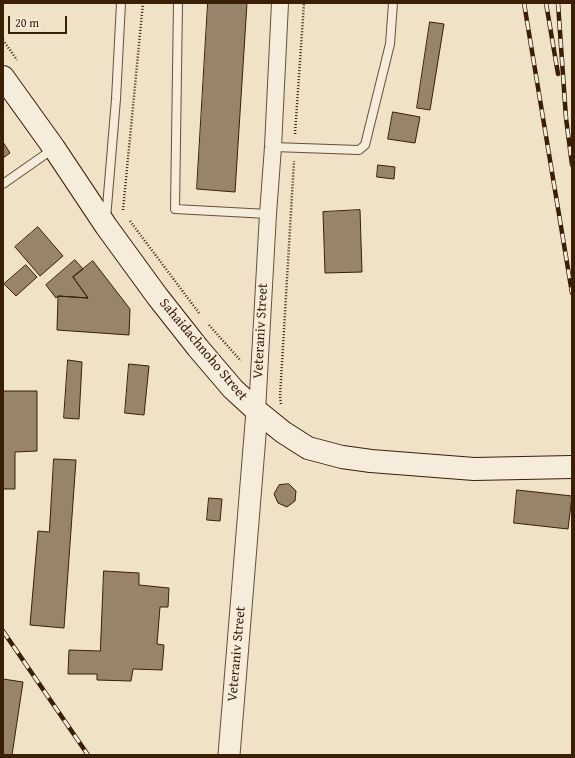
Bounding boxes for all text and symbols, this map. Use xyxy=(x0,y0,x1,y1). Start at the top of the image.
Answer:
scale bar xyxy=(10,8,69,34)
text: 20 m xyxy=(15,14,39,31)
street label: Veteraniv Street xyxy=(250,283,272,379)
street label: Sahaidachnoho Street xyxy=(155,295,251,405)
street label: Veteraniv Street xyxy=(224,605,250,703)

